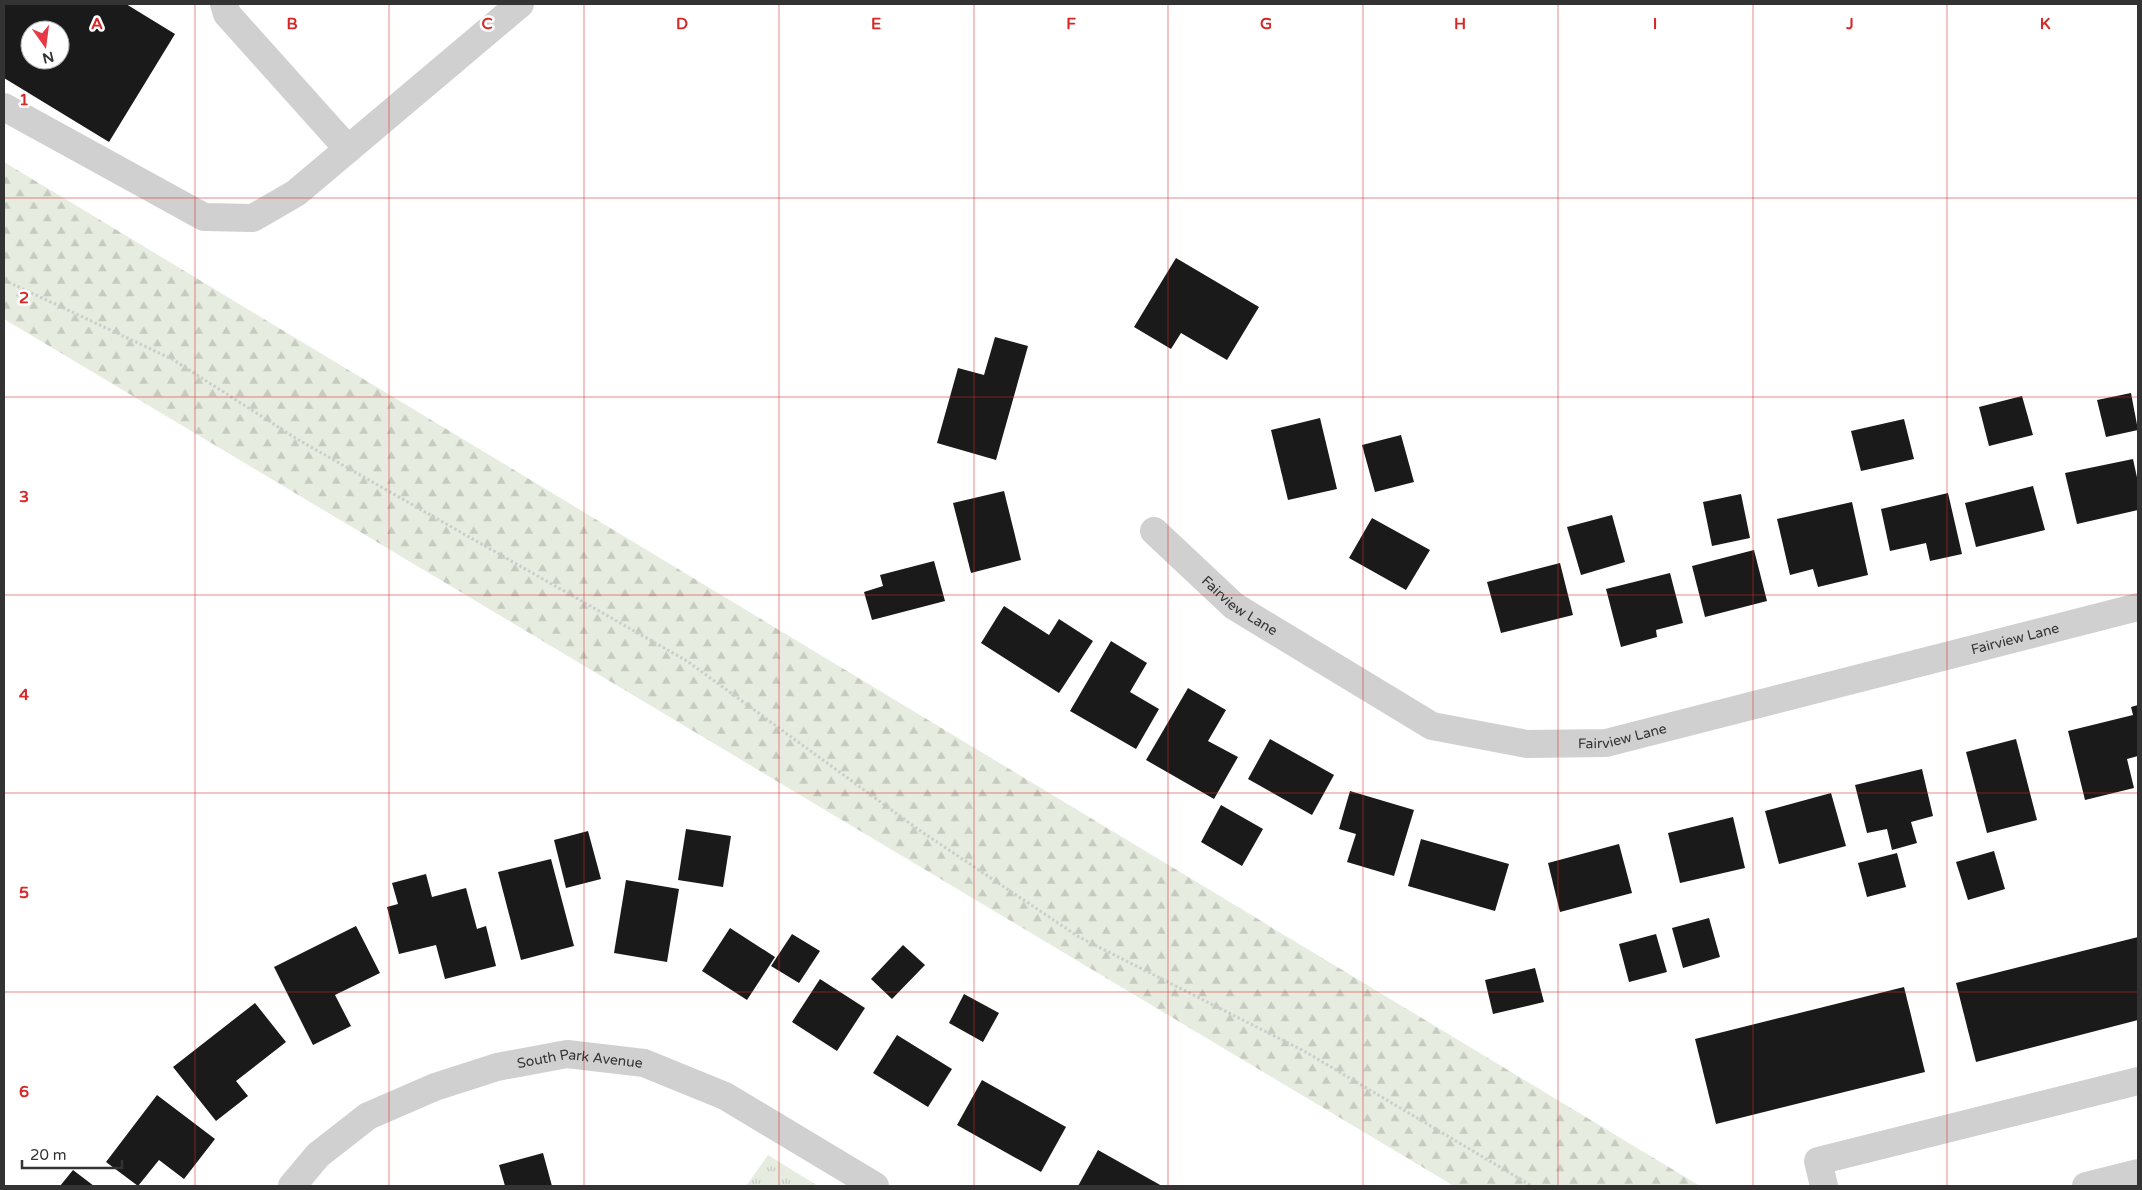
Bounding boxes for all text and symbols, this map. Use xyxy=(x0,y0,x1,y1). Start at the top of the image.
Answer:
text: A xyxy=(91,14,103,34)
text: B xyxy=(286,14,298,34)
text: C xyxy=(481,14,493,34)
text: D xyxy=(676,14,688,34)
text: E xyxy=(871,14,881,34)
text: F xyxy=(1066,14,1076,34)
text: G xyxy=(1260,14,1272,34)
text: H xyxy=(1454,14,1466,34)
text: I xyxy=(1653,14,1657,34)
text: J xyxy=(1845,14,1854,34)
text: K xyxy=(2040,14,2051,34)
north arrow xyxy=(20,20,70,70)
text: N xyxy=(41,48,56,67)
text: 1 xyxy=(19,90,29,110)
text: 2 xyxy=(19,288,29,308)
text: 3 xyxy=(19,487,29,507)
street label: Fairview Lane xyxy=(1198,572,1280,639)
street label: Fairview Lane xyxy=(1969,620,2061,658)
text: 4 xyxy=(19,685,29,705)
street label: Fairview Lane xyxy=(1578,720,1669,752)
text: 5 xyxy=(19,883,29,903)
street label: South Park Avenue xyxy=(516,1046,644,1072)
text: 6 xyxy=(19,1082,29,1102)
scale bar xyxy=(22,1138,122,1170)
text: 20 m xyxy=(30,1146,67,1164)

